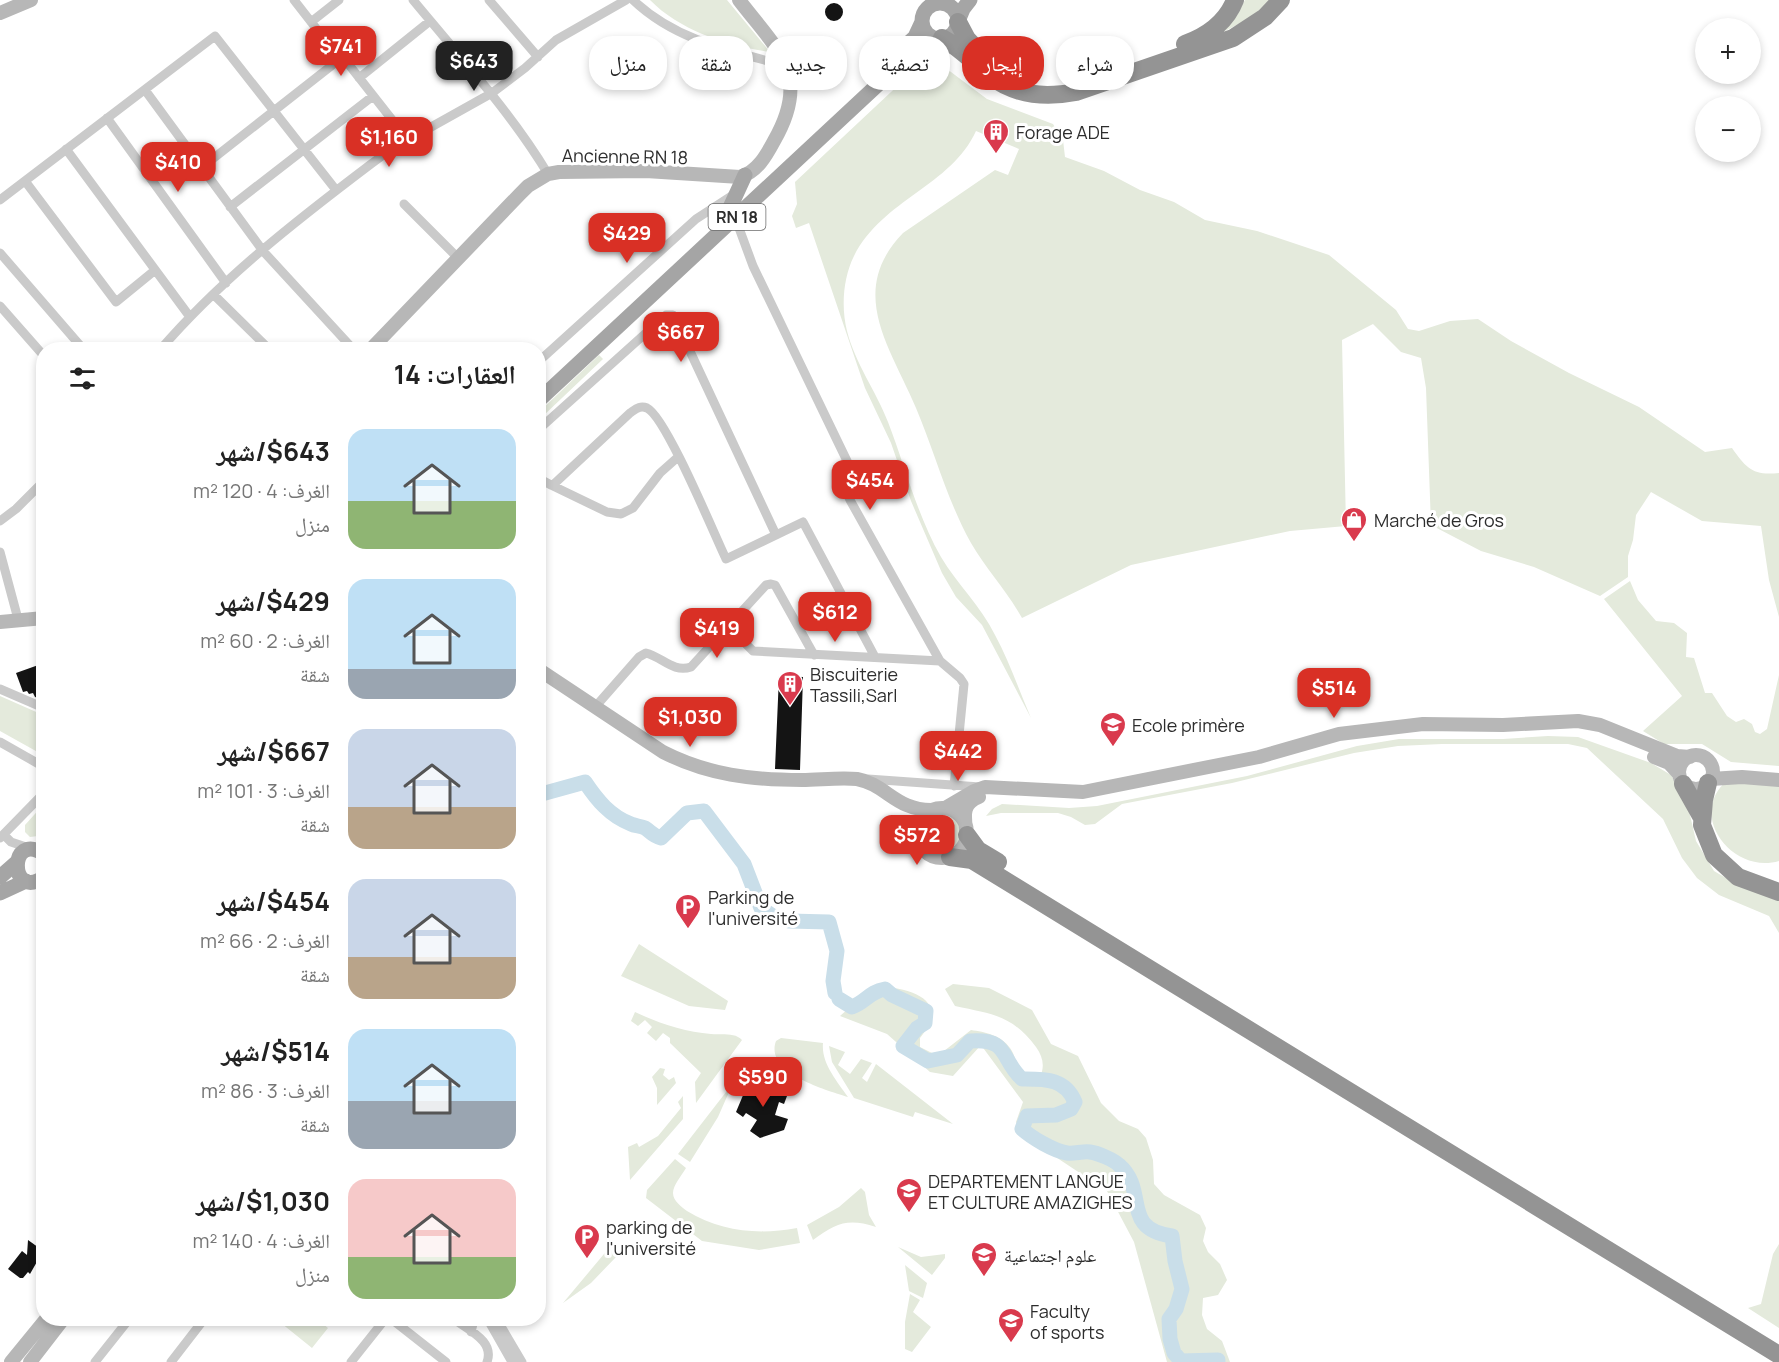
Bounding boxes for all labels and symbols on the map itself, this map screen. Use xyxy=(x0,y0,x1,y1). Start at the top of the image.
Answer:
pin: $741 xyxy=(305,26,377,77)
pin: $643 xyxy=(438,41,510,92)
pin: $1,160 xyxy=(340,117,438,168)
building icon: Forage ADE xyxy=(981,117,1011,155)
place label: Forage ADE xyxy=(1016,120,1110,144)
pin: $410 xyxy=(142,142,214,193)
street label: Ancienne RN 18 xyxy=(562,143,688,169)
road number: RN 18 xyxy=(708,204,766,230)
pin: $429 xyxy=(591,213,663,264)
pin: $667 xyxy=(645,312,717,363)
pin: $454 xyxy=(834,460,906,511)
shop icon: Marché de Gros xyxy=(1339,505,1369,543)
place label: Marché de Gros xyxy=(1374,508,1504,532)
pin: $612 xyxy=(799,592,871,643)
pin: $419 xyxy=(681,608,753,659)
place label: Biscuiterie Tassili,Sarl xyxy=(810,662,898,707)
pin: $514 xyxy=(1298,668,1370,719)
building icon: Biscuiterie Tassili,Sarl xyxy=(775,669,805,707)
pin: $1,030 xyxy=(641,697,739,748)
school or university icon: Ecole primère xyxy=(1098,710,1128,748)
place label: Ecole primère xyxy=(1132,713,1245,737)
pin: $442 xyxy=(922,731,994,782)
pin: $572 xyxy=(881,815,953,866)
place label: Parking de l'université xyxy=(708,885,798,930)
parking icon: Parking de l'université xyxy=(673,892,703,930)
pin: $590 xyxy=(727,1057,799,1108)
place label: DEPARTEMENT LANGUE ET CULTURE AMAZIGHES xyxy=(928,1169,1133,1214)
school or university icon: DEPARTEMENT LANGUE ET CULTURE AMAZIGHES xyxy=(894,1176,924,1214)
place label: parking de l'université xyxy=(606,1215,696,1260)
parking icon: parking de l'université xyxy=(572,1222,602,1260)
school or university icon: علوم اجتماعية xyxy=(969,1240,999,1278)
place label: علوم اجتماعية xyxy=(1004,1243,1096,1268)
place label: Faculty of sports xyxy=(1030,1299,1105,1344)
school or university icon: Faculty of sports xyxy=(996,1306,1026,1344)

